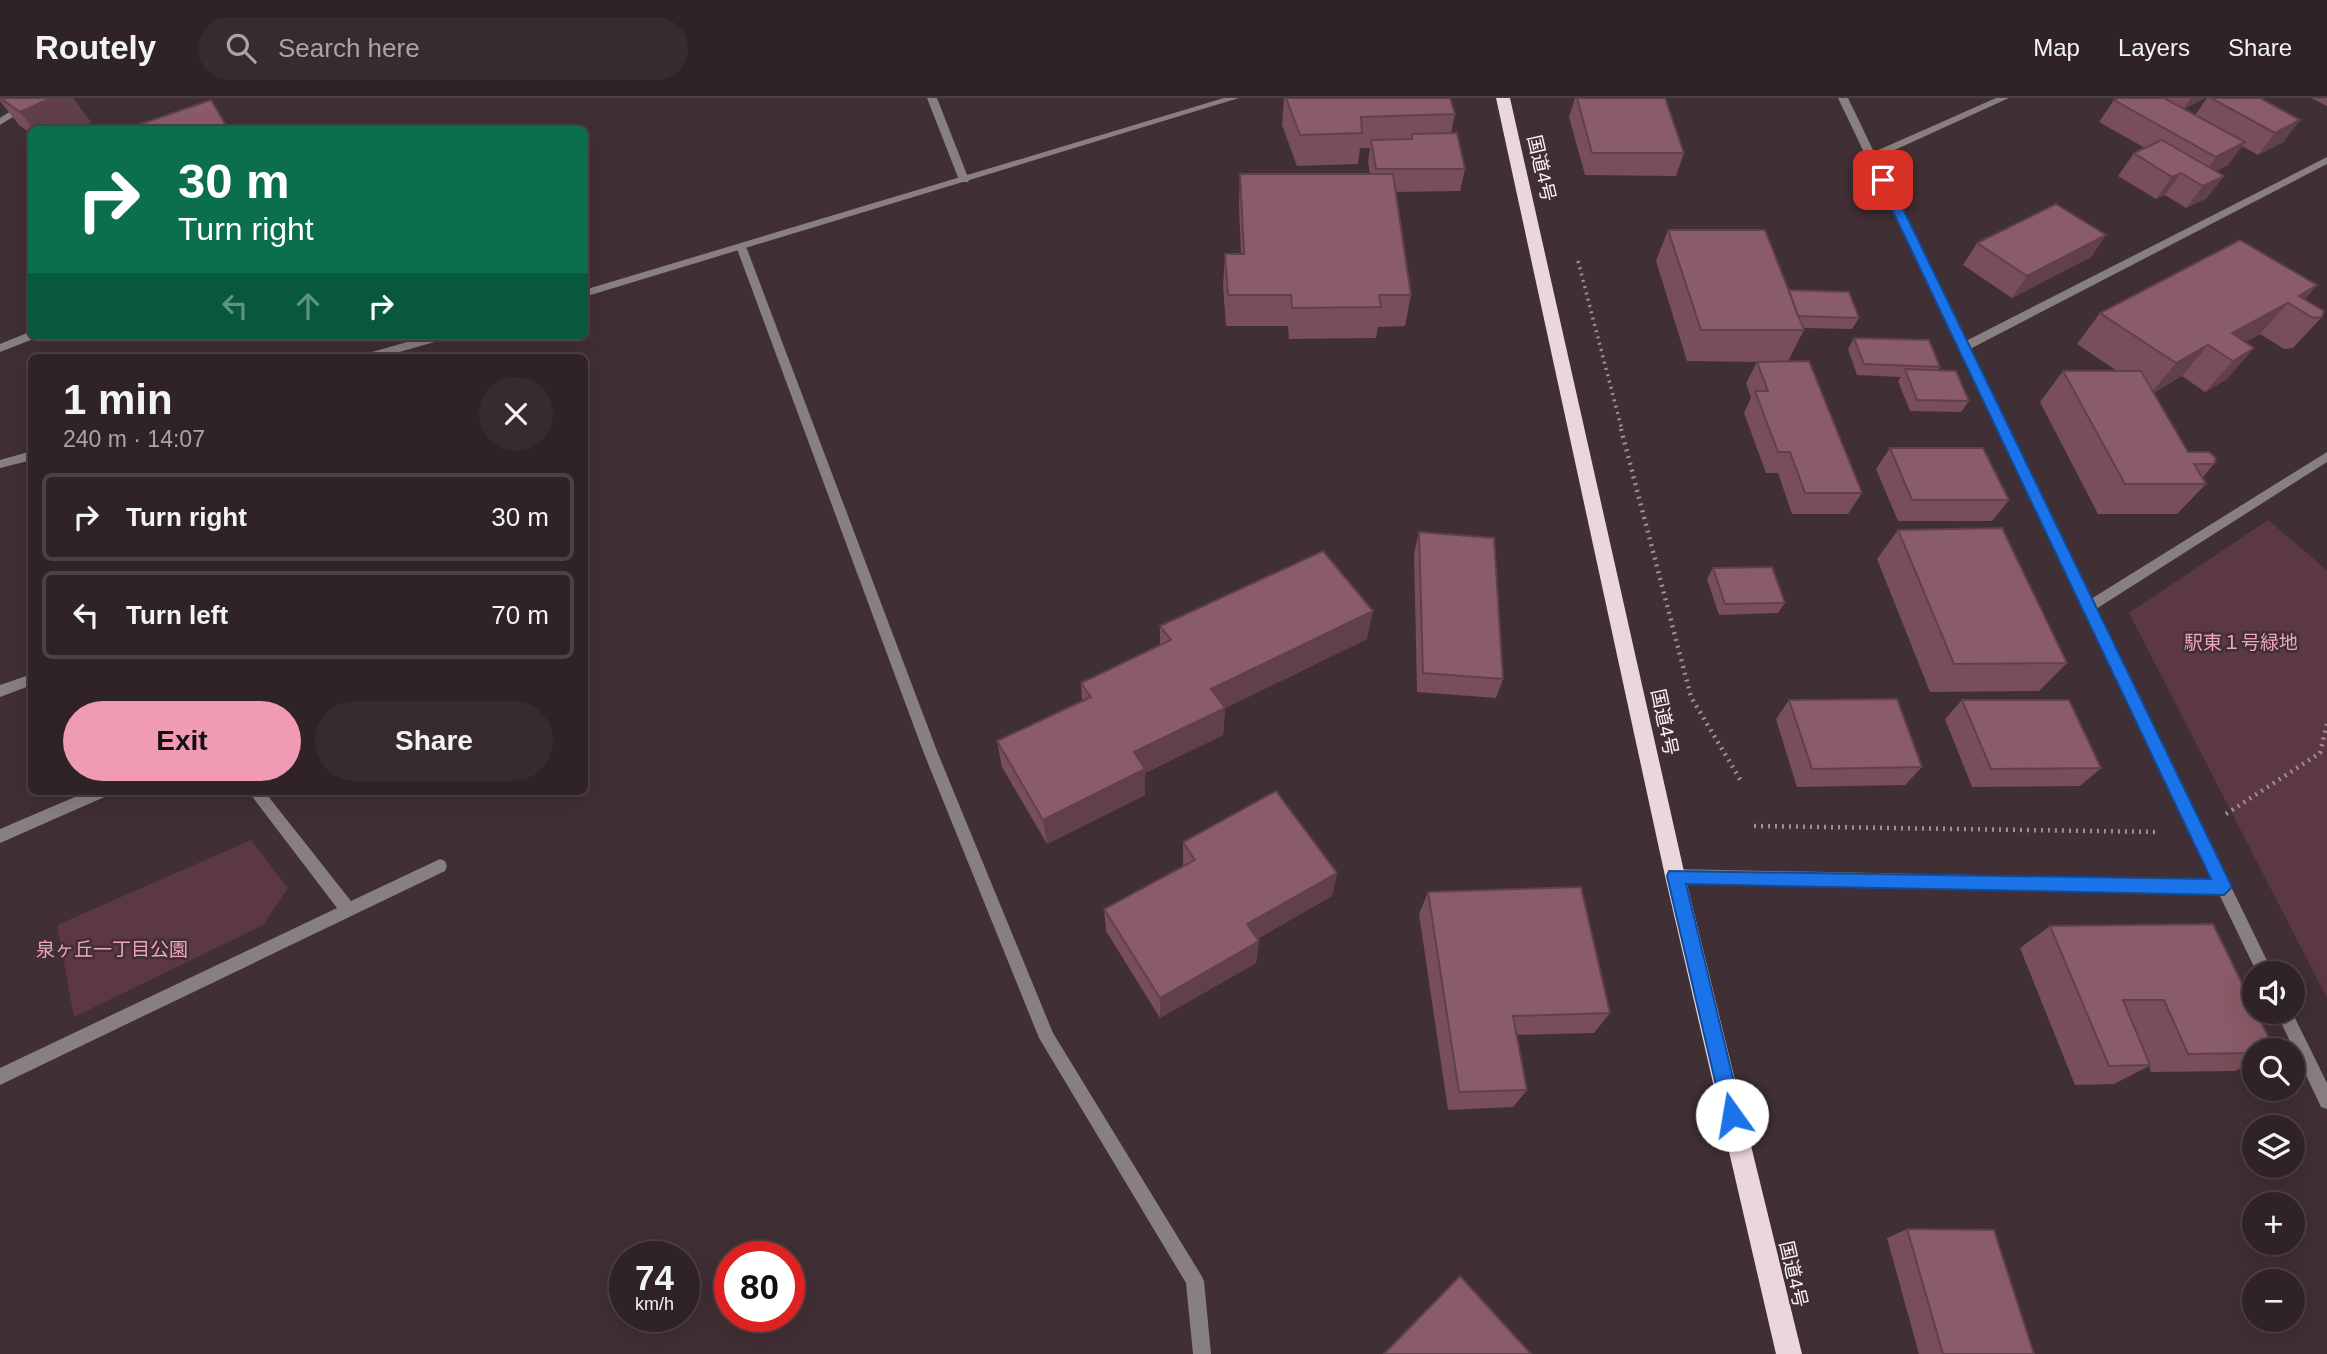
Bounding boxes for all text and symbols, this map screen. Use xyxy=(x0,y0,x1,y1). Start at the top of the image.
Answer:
search box xyxy=(198,17,688,80)
text: Routely xyxy=(35,29,156,66)
icon: search xyxy=(222,29,260,67)
text: Search here xyxy=(278,33,420,63)
text: Map xyxy=(2033,34,2080,61)
text: Layers xyxy=(2118,34,2190,61)
text: Share xyxy=(2228,34,2292,61)
street label: 国道4号 xyxy=(1524,133,1559,203)
pin xyxy=(1853,150,1913,210)
icon: right xyxy=(63,154,154,245)
text: 30 m xyxy=(178,154,290,208)
icon: arrive xyxy=(1864,161,1902,199)
text: Turn right xyxy=(178,211,314,247)
icon: left xyxy=(216,287,254,325)
icon: ahead xyxy=(289,287,327,325)
icon: right xyxy=(362,287,400,325)
text: 1 min xyxy=(63,376,173,423)
button: close xyxy=(479,377,553,451)
text: 240 m · 14:07 xyxy=(63,426,205,452)
icon: right xyxy=(67,498,105,536)
text: Turn right xyxy=(126,502,247,532)
text: 30 m xyxy=(491,502,549,532)
icon: left xyxy=(67,596,105,634)
text: Turn left xyxy=(126,600,228,630)
text: 70 m xyxy=(491,600,549,630)
park label: 駅東１号緑地 xyxy=(2184,632,2298,653)
street label: 国道4号 xyxy=(1647,687,1682,757)
button: Exit xyxy=(63,701,301,781)
button: Share xyxy=(315,701,553,781)
park label: 泉ヶ丘一丁目公園 xyxy=(36,939,188,960)
map controls xyxy=(2242,961,2305,1332)
button: sound xyxy=(2242,961,2305,1024)
button: search xyxy=(2242,1038,2305,1101)
position arrow xyxy=(1695,1078,1769,1152)
button: layers xyxy=(2242,1115,2305,1178)
button: + xyxy=(2242,1192,2305,1255)
street label: 国道4号 xyxy=(1776,1239,1811,1309)
speed limit sign: 80 xyxy=(714,1241,805,1332)
text: 74 xyxy=(635,1258,674,1297)
button: − xyxy=(2242,1269,2305,1332)
text: km/h xyxy=(635,1294,674,1314)

